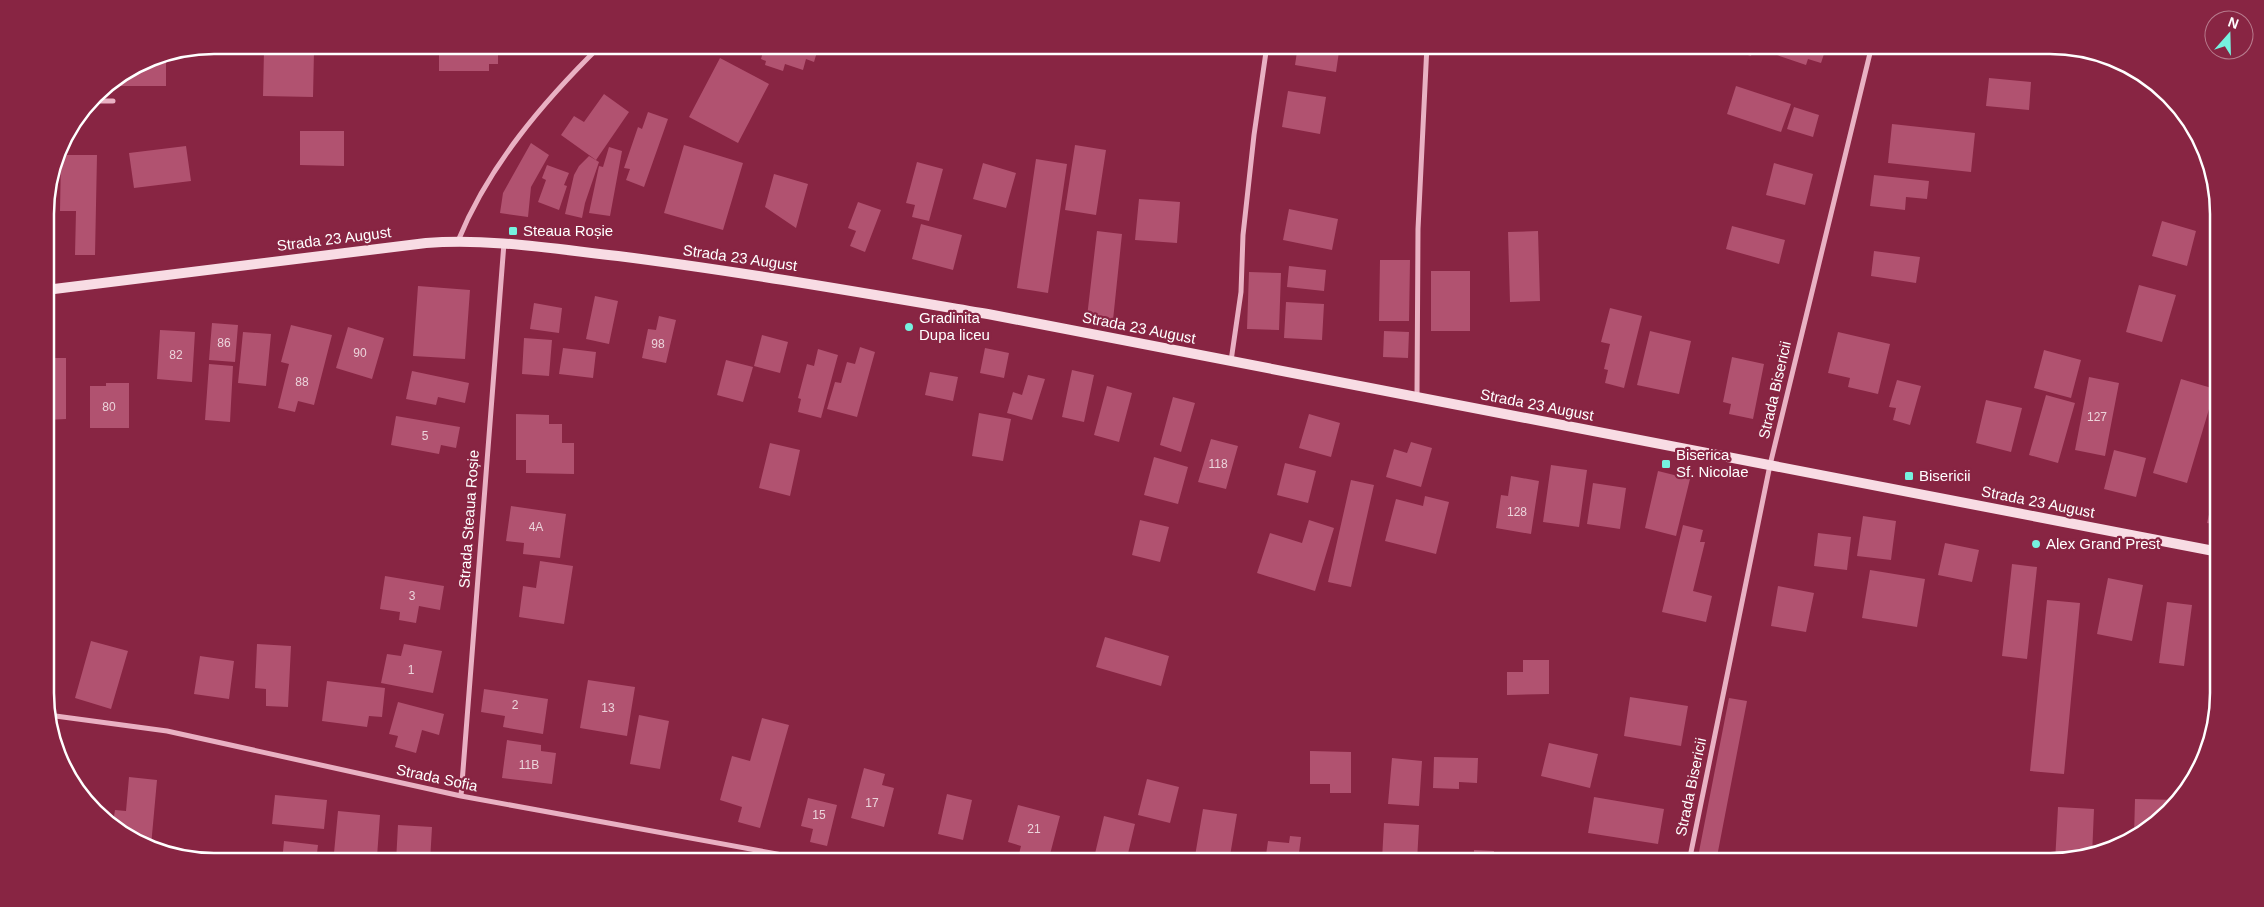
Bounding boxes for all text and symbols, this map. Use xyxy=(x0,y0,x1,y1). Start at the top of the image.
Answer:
north arrow xyxy=(2204,10,2254,60)
text: N xyxy=(2226,14,2241,32)
place label: Steaua Roșie xyxy=(523,222,613,239)
street label: Strada 23 August xyxy=(276,223,393,254)
marker: Steaua Roșie xyxy=(507,225,519,237)
street label: Strada 23 August xyxy=(682,241,799,274)
street label: Strada 23 August xyxy=(1081,308,1198,347)
place label: Gradinita Dupa liceu xyxy=(919,309,990,343)
marker: Gradinita Dupa liceu xyxy=(903,321,915,333)
house number: 86 xyxy=(217,336,231,350)
house number: 98 xyxy=(651,337,665,351)
street label: Strada Bisericii xyxy=(1755,339,1794,441)
house number: 90 xyxy=(353,346,367,360)
house number: 82 xyxy=(169,348,183,362)
house number: 88 xyxy=(295,375,309,389)
street label: Strada 23 August xyxy=(1479,385,1596,424)
house number: 80 xyxy=(102,400,116,414)
house number: 127 xyxy=(2087,410,2107,424)
house number: 5 xyxy=(422,429,429,443)
place label: Biserica Sf. Nicolae xyxy=(1676,446,1749,480)
street label: Strada Steaua Roșie xyxy=(455,449,482,589)
house number: 118 xyxy=(1208,457,1228,471)
marker: Biserica Sf. Nicolae xyxy=(1660,458,1672,470)
place label: Bisericii xyxy=(1919,467,1971,484)
marker: Bisericii xyxy=(1903,470,1915,482)
street label: Strada 23 August xyxy=(1980,482,2097,521)
house number: 128 xyxy=(1507,505,1527,519)
house number: 4A xyxy=(529,520,543,534)
place label: Alex Grand Prest xyxy=(2046,535,2161,552)
marker: Alex Grand Prest xyxy=(2030,538,2042,550)
house number: 3 xyxy=(409,589,416,603)
house number: 1 xyxy=(408,663,415,677)
house number: 2 xyxy=(512,698,519,712)
house number: 13 xyxy=(601,701,615,715)
street label: Strada Bisericii xyxy=(1672,736,1709,838)
house number: 11B xyxy=(519,758,539,772)
street label: Strada Sofia xyxy=(395,761,480,795)
house number: 17 xyxy=(865,796,879,810)
house number: 15 xyxy=(812,808,826,822)
house number: 21 xyxy=(1027,822,1041,836)

